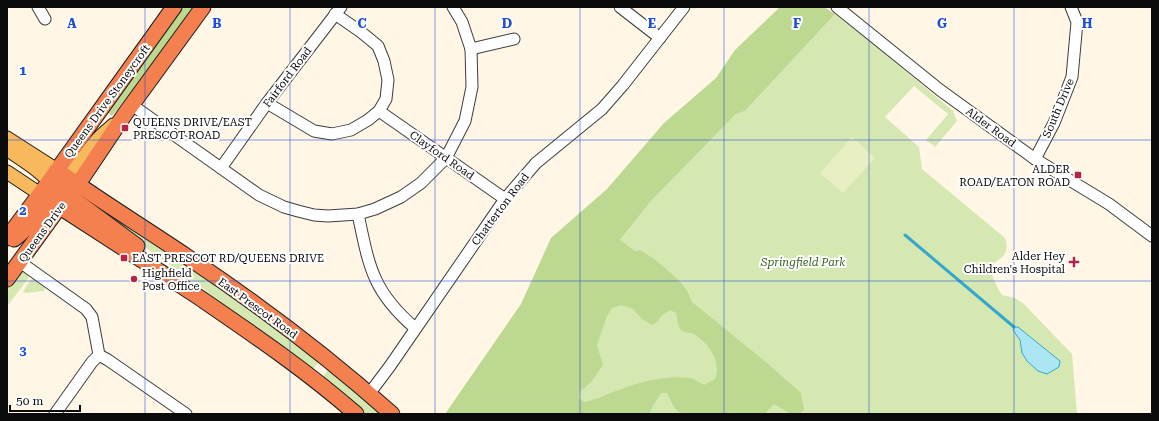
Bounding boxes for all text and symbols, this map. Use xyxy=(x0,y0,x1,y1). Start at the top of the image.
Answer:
text: A xyxy=(67,16,77,31)
text: B xyxy=(212,16,222,31)
text: C xyxy=(357,16,367,31)
text: D xyxy=(502,16,512,31)
text: E xyxy=(648,16,656,31)
text: F xyxy=(793,16,801,31)
text: G xyxy=(937,16,947,31)
text: H xyxy=(1082,16,1093,31)
street label: Queens Drive Stoneycroft xyxy=(62,42,153,161)
street label: Fairford Road xyxy=(260,45,314,110)
text: 1 xyxy=(19,63,27,78)
street label: South Drive xyxy=(1040,76,1077,140)
street label: Alder Road xyxy=(963,105,1018,150)
place label: QUEENS DRIVE/EAST PRESCOT ROAD xyxy=(133,116,252,142)
marker: QUEENS DRIVE/EAST PRESCOT ROAD xyxy=(120,123,130,133)
street label: Clayford Road xyxy=(407,128,476,182)
place label: ALDER ROAD/EATON ROAD xyxy=(959,163,1070,189)
street label: Chatterton Road xyxy=(469,170,532,248)
marker: ALDER ROAD/EATON ROAD xyxy=(1073,170,1083,180)
street label: Queens Drive xyxy=(16,200,69,265)
text: 2 xyxy=(19,203,27,218)
place label: Alder Hey Children's Hospital xyxy=(964,250,1066,276)
place label: EAST PRESCOT RD/QUEENS DRIVE xyxy=(132,252,324,265)
marker: EAST PRESCOT RD/QUEENS DRIVE xyxy=(119,253,129,263)
park label: Springfield Park xyxy=(760,256,845,269)
marker: Alder Hey Children's Hospital xyxy=(1068,256,1080,268)
place label: Highfield Post Office xyxy=(142,267,200,293)
marker: Highfield Post Office xyxy=(129,274,139,284)
street label: East Prescot Road xyxy=(216,275,300,342)
text: 3 xyxy=(19,343,27,358)
scale bar xyxy=(10,387,80,413)
text: 50 m xyxy=(16,394,43,408)

